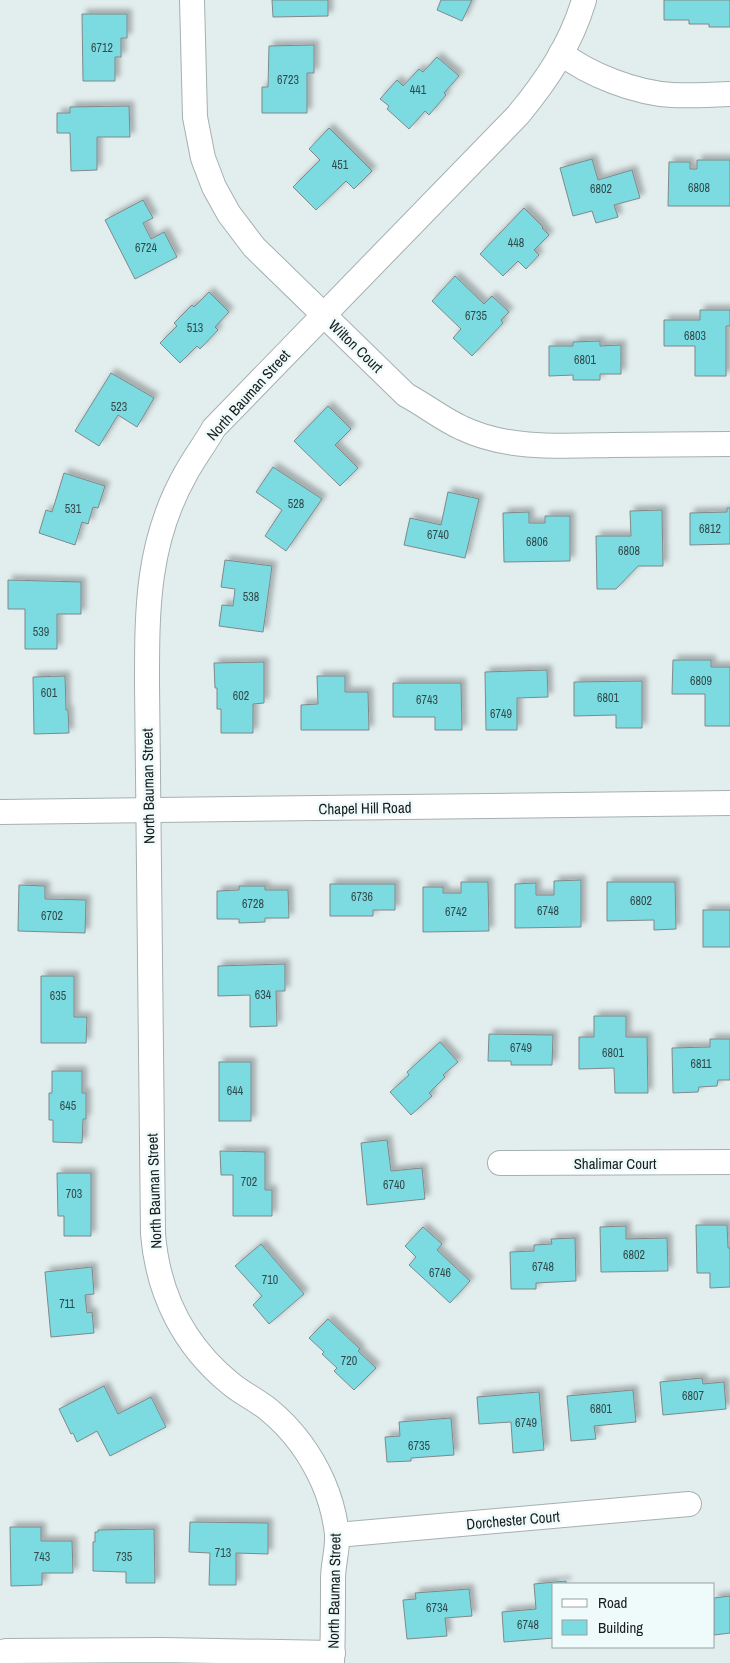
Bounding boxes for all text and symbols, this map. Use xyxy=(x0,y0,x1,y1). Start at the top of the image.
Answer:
house number: 6712 xyxy=(91,40,113,56)
house number: 6723 xyxy=(277,72,299,88)
house number: 441 xyxy=(410,82,427,98)
house number: 451 xyxy=(332,157,349,173)
house number: 6808 xyxy=(688,180,710,196)
house number: 6802 xyxy=(590,181,612,197)
house number: 448 xyxy=(508,235,524,251)
house number: 6724 xyxy=(135,240,157,256)
house number: 6735 xyxy=(465,308,487,324)
street label: Wilton Court xyxy=(324,315,388,378)
house number: 513 xyxy=(187,320,203,336)
house number: 6803 xyxy=(684,328,706,344)
street label: North Bauman Street xyxy=(202,345,295,445)
house number: 6801 xyxy=(574,352,596,368)
house number: 523 xyxy=(111,399,127,415)
house number: 528 xyxy=(288,496,304,512)
house number: 531 xyxy=(65,501,82,517)
house number: 6812 xyxy=(699,521,721,537)
house number: 6740 xyxy=(427,527,449,543)
house number: 6806 xyxy=(526,534,548,550)
house number: 6808 xyxy=(618,543,640,559)
house number: 538 xyxy=(243,589,259,605)
house number: 539 xyxy=(33,624,49,640)
house number: 6809 xyxy=(690,673,712,689)
house number: 601 xyxy=(41,685,58,701)
house number: 602 xyxy=(233,688,249,704)
house number: 6801 xyxy=(597,690,619,706)
house number: 6743 xyxy=(416,692,438,708)
house number: 6749 xyxy=(490,706,512,722)
street label: North Bauman Street xyxy=(136,727,160,844)
street label: Chapel Hill Road xyxy=(318,797,412,819)
house number: 6736 xyxy=(351,889,373,905)
house number: 6802 xyxy=(630,893,652,909)
house number: 6728 xyxy=(242,896,264,912)
house number: 6748 xyxy=(537,903,559,919)
house number: 6742 xyxy=(445,904,467,920)
house number: 6702 xyxy=(41,908,63,924)
house number: 634 xyxy=(255,987,272,1003)
house number: 635 xyxy=(50,988,67,1004)
house number: 6749 xyxy=(510,1040,532,1056)
house number: 6801 xyxy=(602,1045,624,1061)
house number: 6811 xyxy=(690,1056,712,1072)
house number: 644 xyxy=(227,1083,244,1099)
house number: 645 xyxy=(60,1098,77,1114)
street label: North Bauman Street xyxy=(141,1132,167,1249)
street label: Shalimar Court xyxy=(574,1153,657,1174)
house number: 702 xyxy=(241,1174,257,1190)
house number: 6740 xyxy=(383,1177,405,1193)
house number: 703 xyxy=(66,1186,82,1202)
house number: 6802 xyxy=(623,1247,645,1263)
house number: 6748 xyxy=(532,1259,554,1275)
house number: 6746 xyxy=(429,1265,451,1281)
house number: 710 xyxy=(262,1272,278,1288)
house number: 711 xyxy=(59,1296,75,1312)
house number: 720 xyxy=(341,1353,357,1369)
house number: 6807 xyxy=(682,1388,704,1404)
house number: 6801 xyxy=(590,1401,612,1417)
house number: 6749 xyxy=(515,1415,537,1431)
house number: 6735 xyxy=(408,1438,430,1454)
street label: Dorchester Court xyxy=(465,1505,561,1535)
street label: North Bauman Street xyxy=(322,1532,346,1649)
house number: 713 xyxy=(215,1545,231,1561)
house number: 743 xyxy=(34,1549,50,1565)
house number: 735 xyxy=(116,1549,133,1565)
legend xyxy=(552,1583,715,1648)
text: Road xyxy=(598,1592,627,1613)
house number: 6734 xyxy=(426,1600,448,1616)
house number: 6748 xyxy=(517,1617,539,1633)
text: Building xyxy=(598,1617,643,1638)

